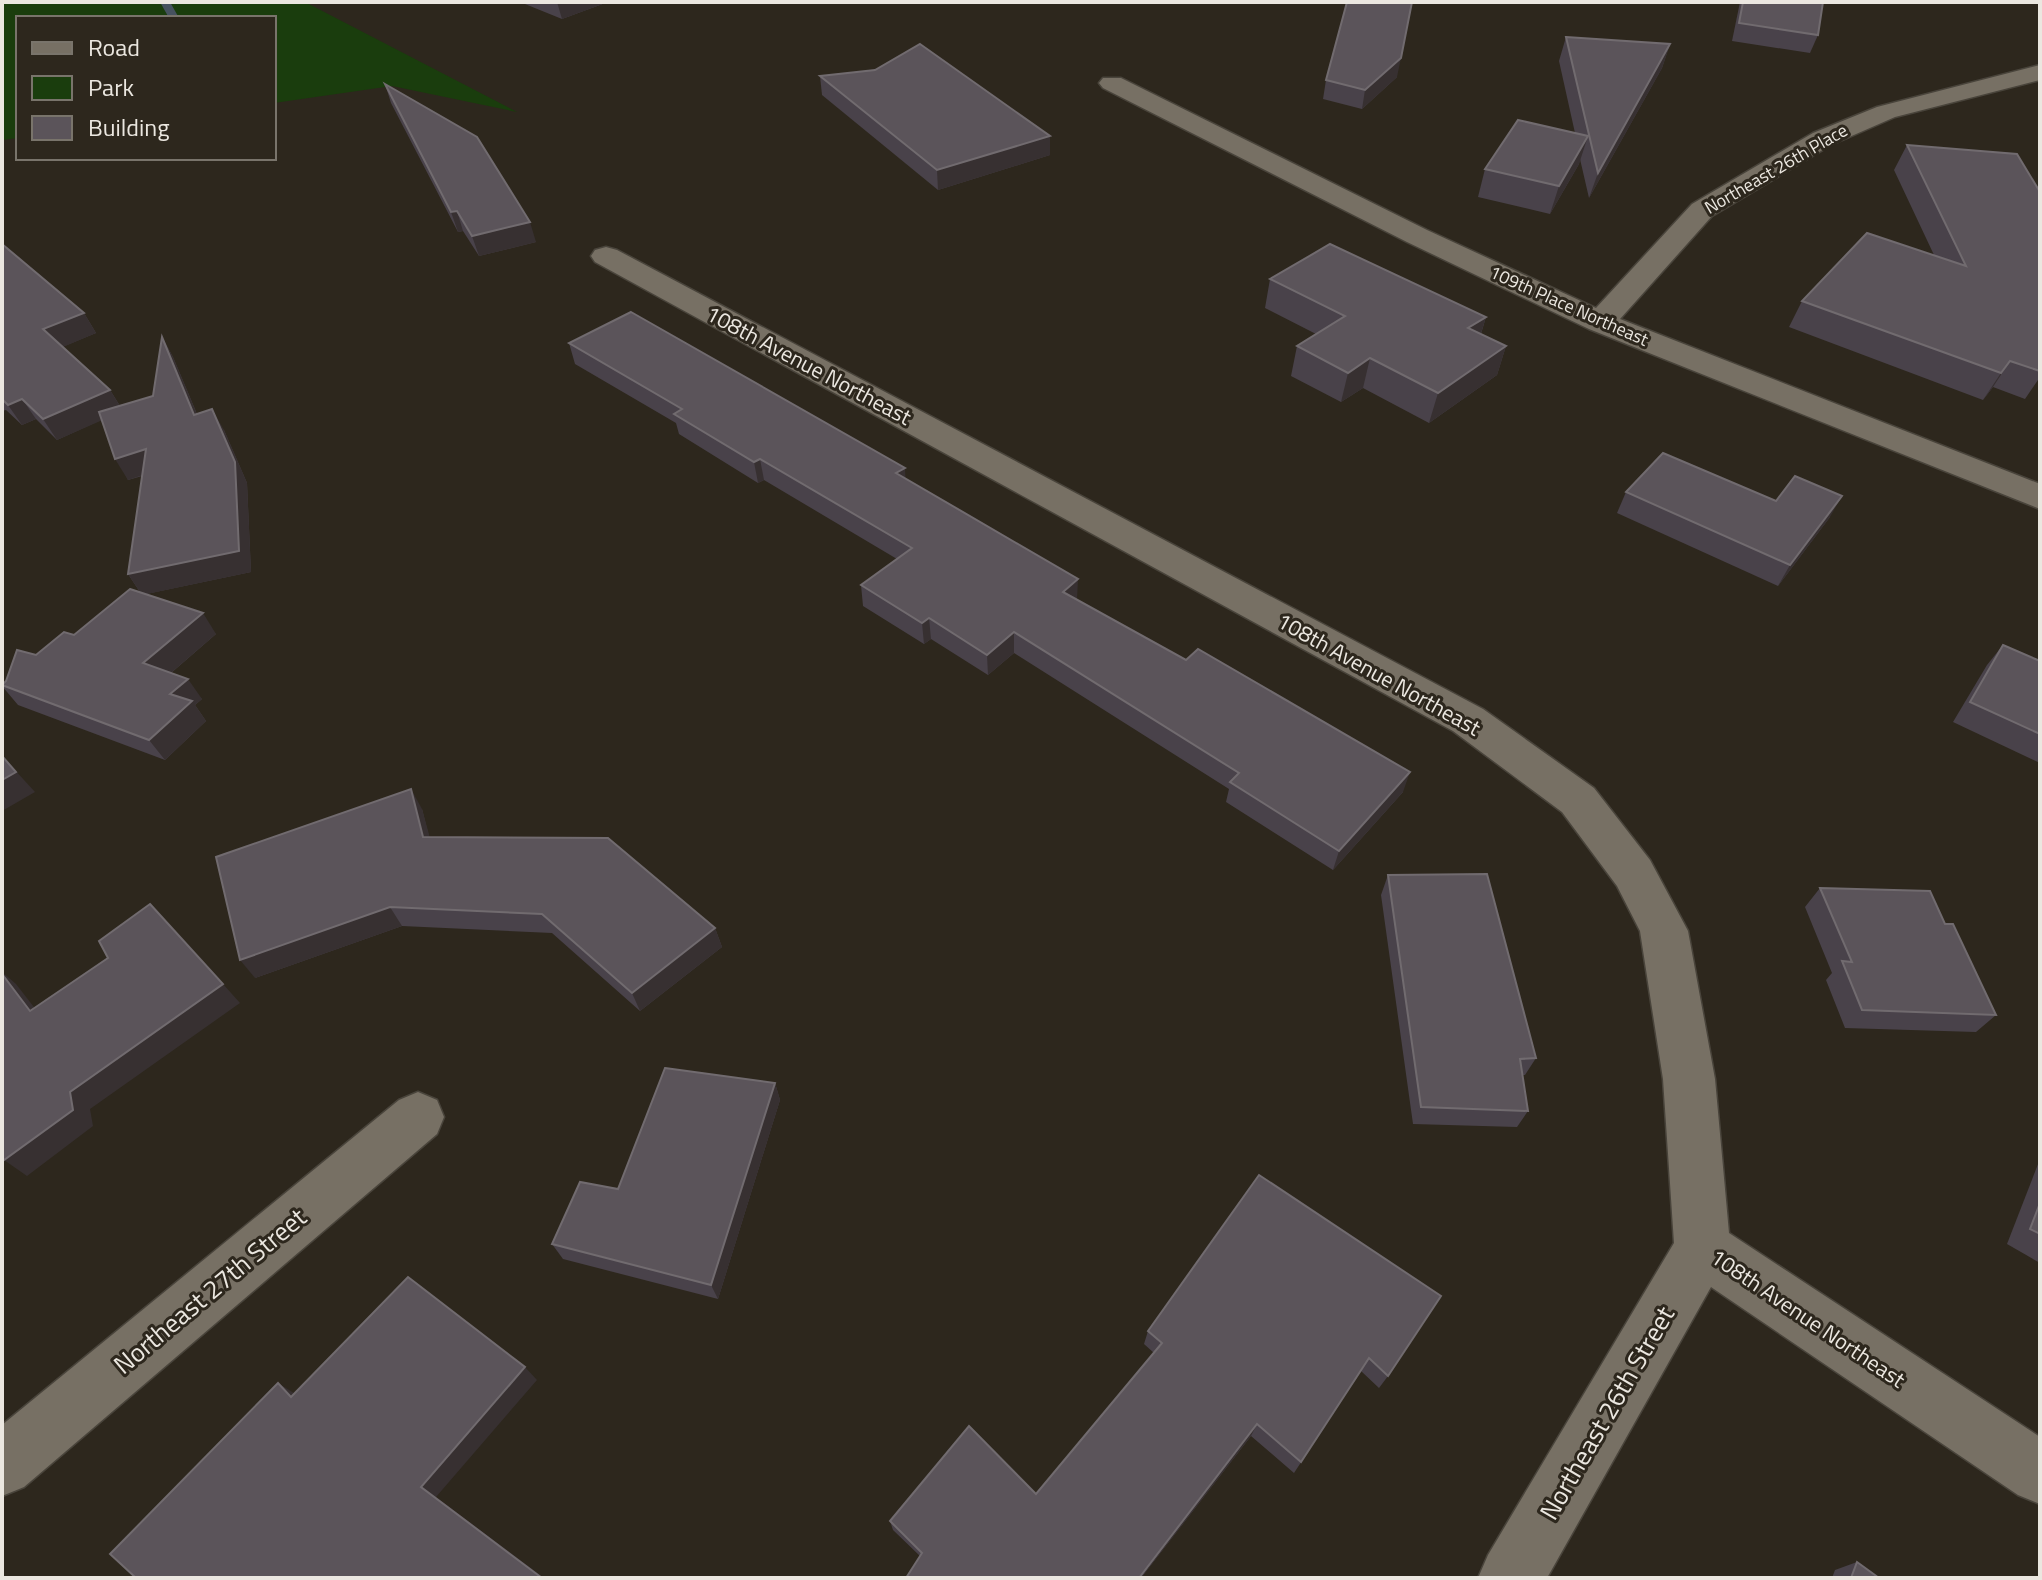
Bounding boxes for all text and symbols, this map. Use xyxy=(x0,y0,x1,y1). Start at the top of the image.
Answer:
legend xyxy=(16,16,276,160)
text: Road xyxy=(88,29,140,65)
text: Park xyxy=(88,69,134,105)
text: Building xyxy=(88,109,170,145)
street label: Northeast 26th Place xyxy=(1699,117,1852,221)
street label: 109th Place Northeast xyxy=(1485,258,1654,353)
street label: 108th Avenue Northeast xyxy=(700,296,918,434)
street label: 108th Avenue Northeast xyxy=(1271,604,1487,744)
street label: Northeast 27th Street xyxy=(105,1198,315,1383)
street label: 108th Avenue Northeast xyxy=(1704,1240,1912,1396)
street label: Northeast 26th Street xyxy=(1529,1299,1684,1527)

